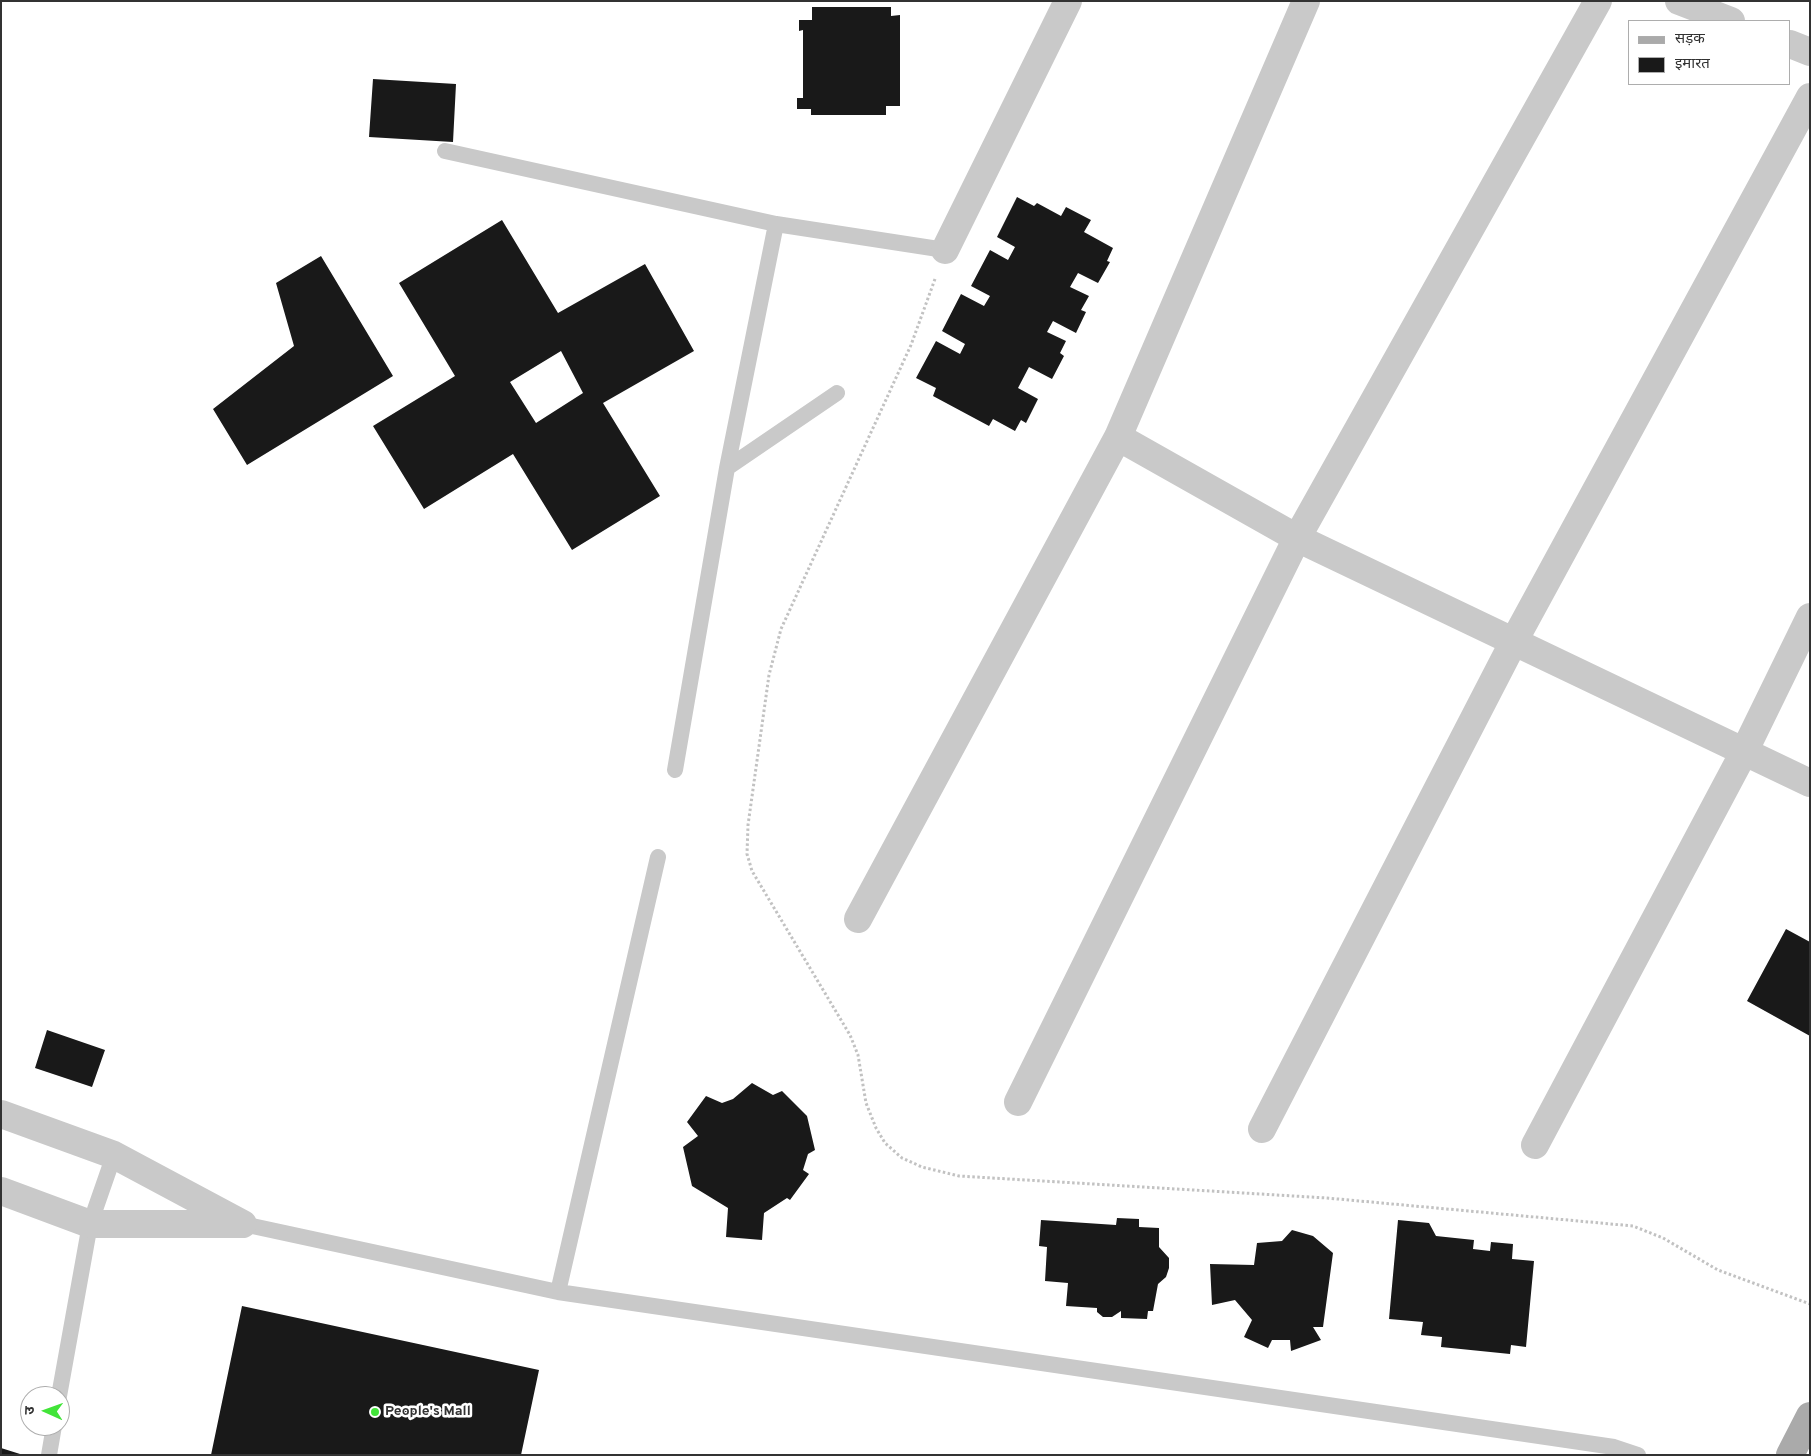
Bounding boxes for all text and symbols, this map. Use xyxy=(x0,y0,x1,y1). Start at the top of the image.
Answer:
legend xyxy=(1628,20,1791,85)
text: सड़क xyxy=(1675,30,1705,49)
text: इमारत xyxy=(1675,55,1710,74)
north arrow xyxy=(20,1386,70,1436)
place label: People's Mall xyxy=(385,1404,471,1420)
text: उ xyxy=(22,1406,39,1415)
marker: People's Mall xyxy=(369,1406,381,1418)

